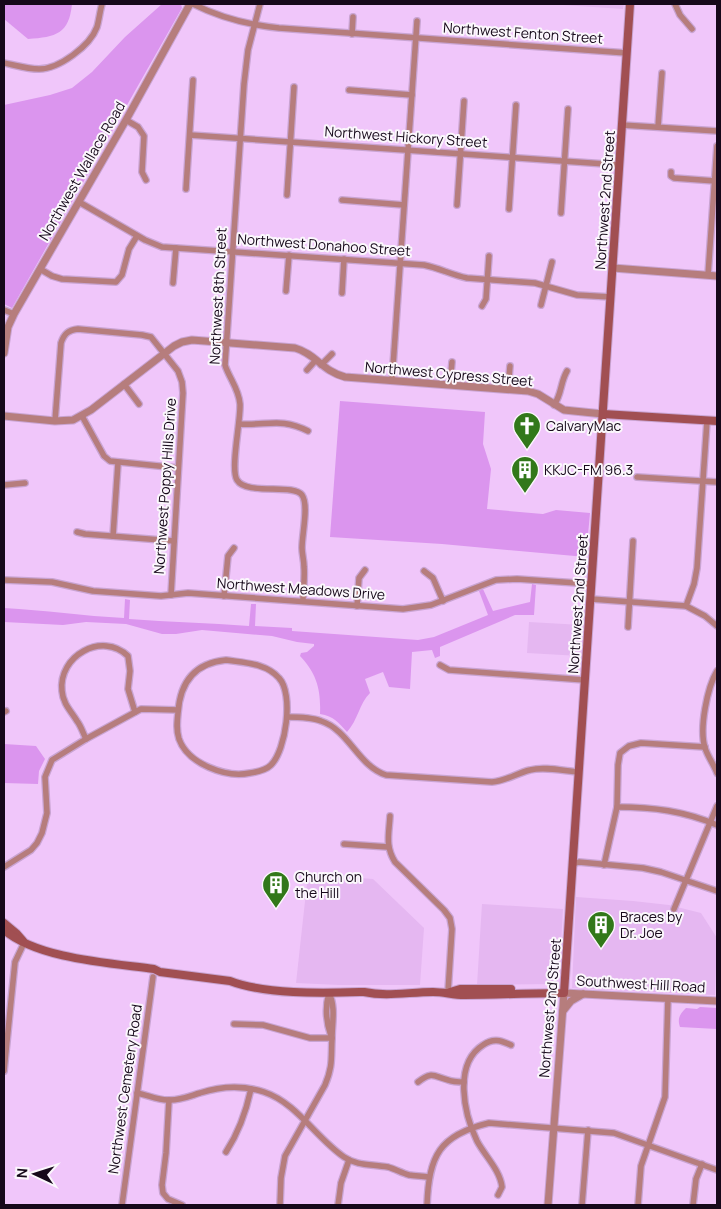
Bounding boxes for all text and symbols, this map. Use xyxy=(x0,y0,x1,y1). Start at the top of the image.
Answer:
street label: Northwest Fenton Street xyxy=(442,17,604,48)
street label: Northwest Wallace Road xyxy=(34,98,129,244)
street label: Northwest Hickory Street xyxy=(324,121,488,152)
street label: Northwest 2nd Street xyxy=(590,129,619,270)
street label: Northwest 8th Street xyxy=(204,227,231,365)
street label: Northwest Donahoo Street xyxy=(237,229,412,260)
street label: Northwest Cypress Street xyxy=(364,357,534,390)
street label: Northwest Poppy Hills Drive xyxy=(149,397,180,575)
church icon: CalvaryMac xyxy=(512,411,542,450)
place label: CalvaryMac xyxy=(546,416,621,435)
building icon: KKJC-FM 96.3 xyxy=(510,455,540,494)
place label: KKJC-FM 96.3 xyxy=(544,460,633,479)
street label: Northwest 2nd Street xyxy=(563,533,592,674)
street label: Northwest Meadows Drive xyxy=(216,573,386,604)
place label: Church on the Hill xyxy=(295,867,362,902)
building icon: Church on the Hill xyxy=(261,870,291,909)
place label: Braces by Dr. Joe xyxy=(620,907,683,942)
building icon: Braces by Dr. Joe xyxy=(586,910,616,949)
street label: Northwest 2nd Street xyxy=(534,937,565,1078)
street label: Southwest Hill Road xyxy=(576,971,706,996)
street label: Northwest Cemetery Road xyxy=(103,1003,146,1175)
north arrow xyxy=(10,1149,60,1199)
text: N xyxy=(12,1167,31,1179)

